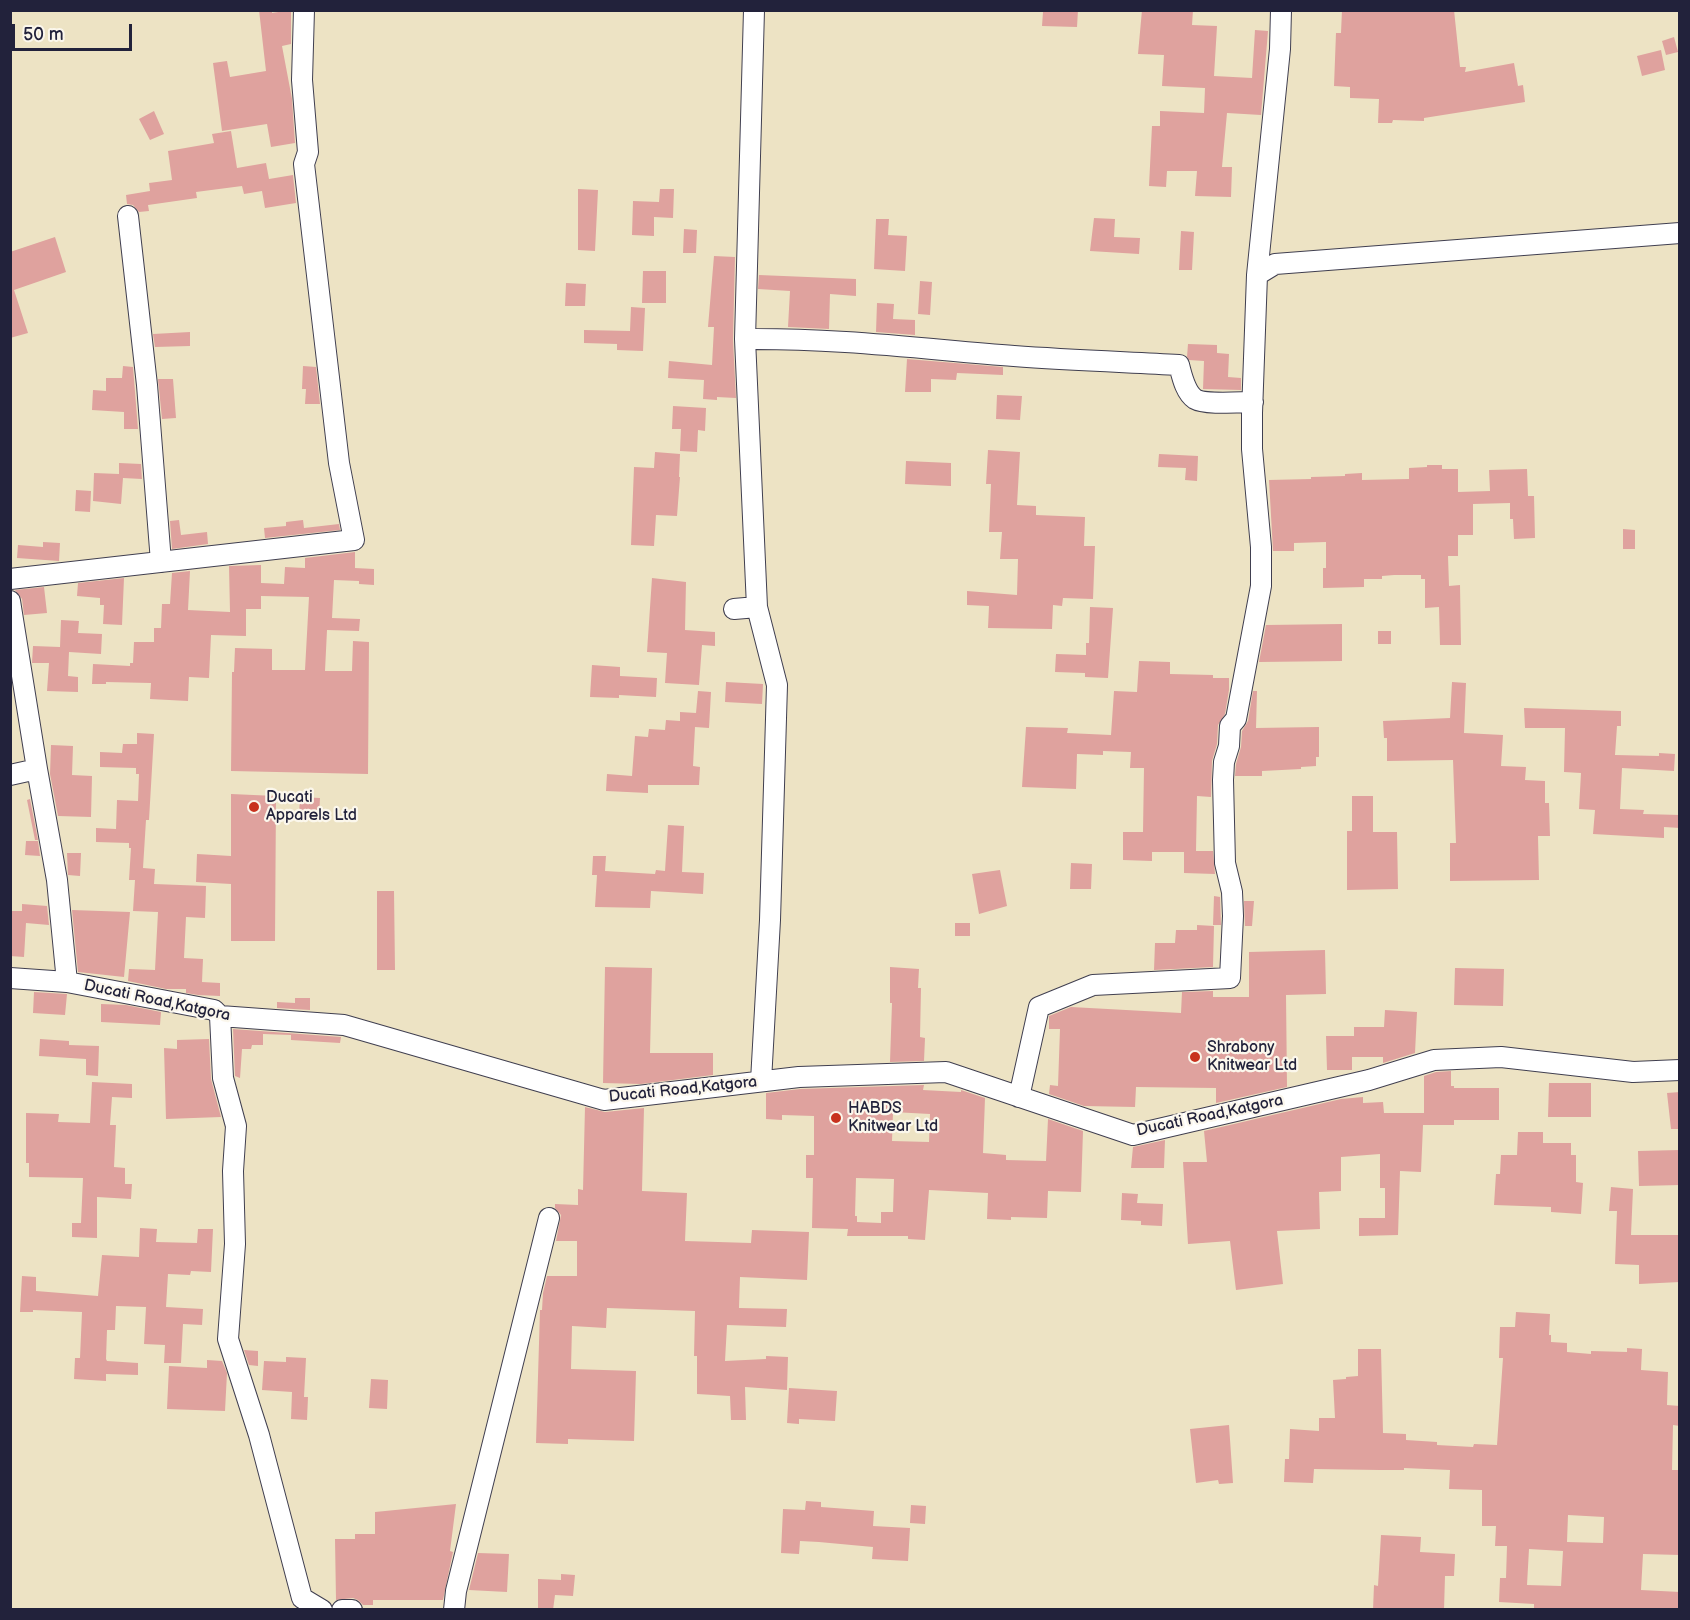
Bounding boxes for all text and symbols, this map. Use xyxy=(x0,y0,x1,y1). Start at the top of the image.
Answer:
scale bar xyxy=(15,12,135,50)
text: 50 m xyxy=(23,24,64,45)
place label: Ducati Apparels Ltd xyxy=(266,788,357,826)
marker: Ducati Apparels Ltd xyxy=(247,800,261,814)
street label: Ducati Road,Katgora xyxy=(82,976,232,1026)
place label: Shrabony Knitwear Ltd xyxy=(1207,1038,1297,1076)
marker: Shrabony Knitwear Ltd xyxy=(1188,1050,1202,1064)
street label: Ducati Road,Katgora xyxy=(608,1073,758,1107)
street label: Ducati Road,Katgora xyxy=(1135,1091,1285,1141)
place label: HABDS Knitwear Ltd xyxy=(848,1099,938,1137)
marker: HABDS Knitwear Ltd xyxy=(829,1111,843,1125)

